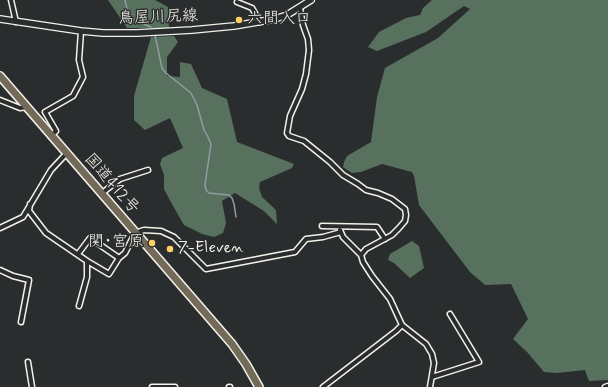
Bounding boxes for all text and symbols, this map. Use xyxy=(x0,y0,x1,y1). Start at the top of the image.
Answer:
street label: 鳥屋川尻線 xyxy=(118,7,198,29)
place label: 六間入口 xyxy=(247,10,311,30)
marker: 六間入口 xyxy=(234,15,244,25)
street label: 国道412号 xyxy=(80,150,142,218)
place label: 関･宮原 xyxy=(88,233,144,253)
marker: 関･宮原 xyxy=(147,238,157,248)
place label: 7-Eleven xyxy=(178,239,244,259)
marker: 7-Eleven xyxy=(165,244,175,254)

